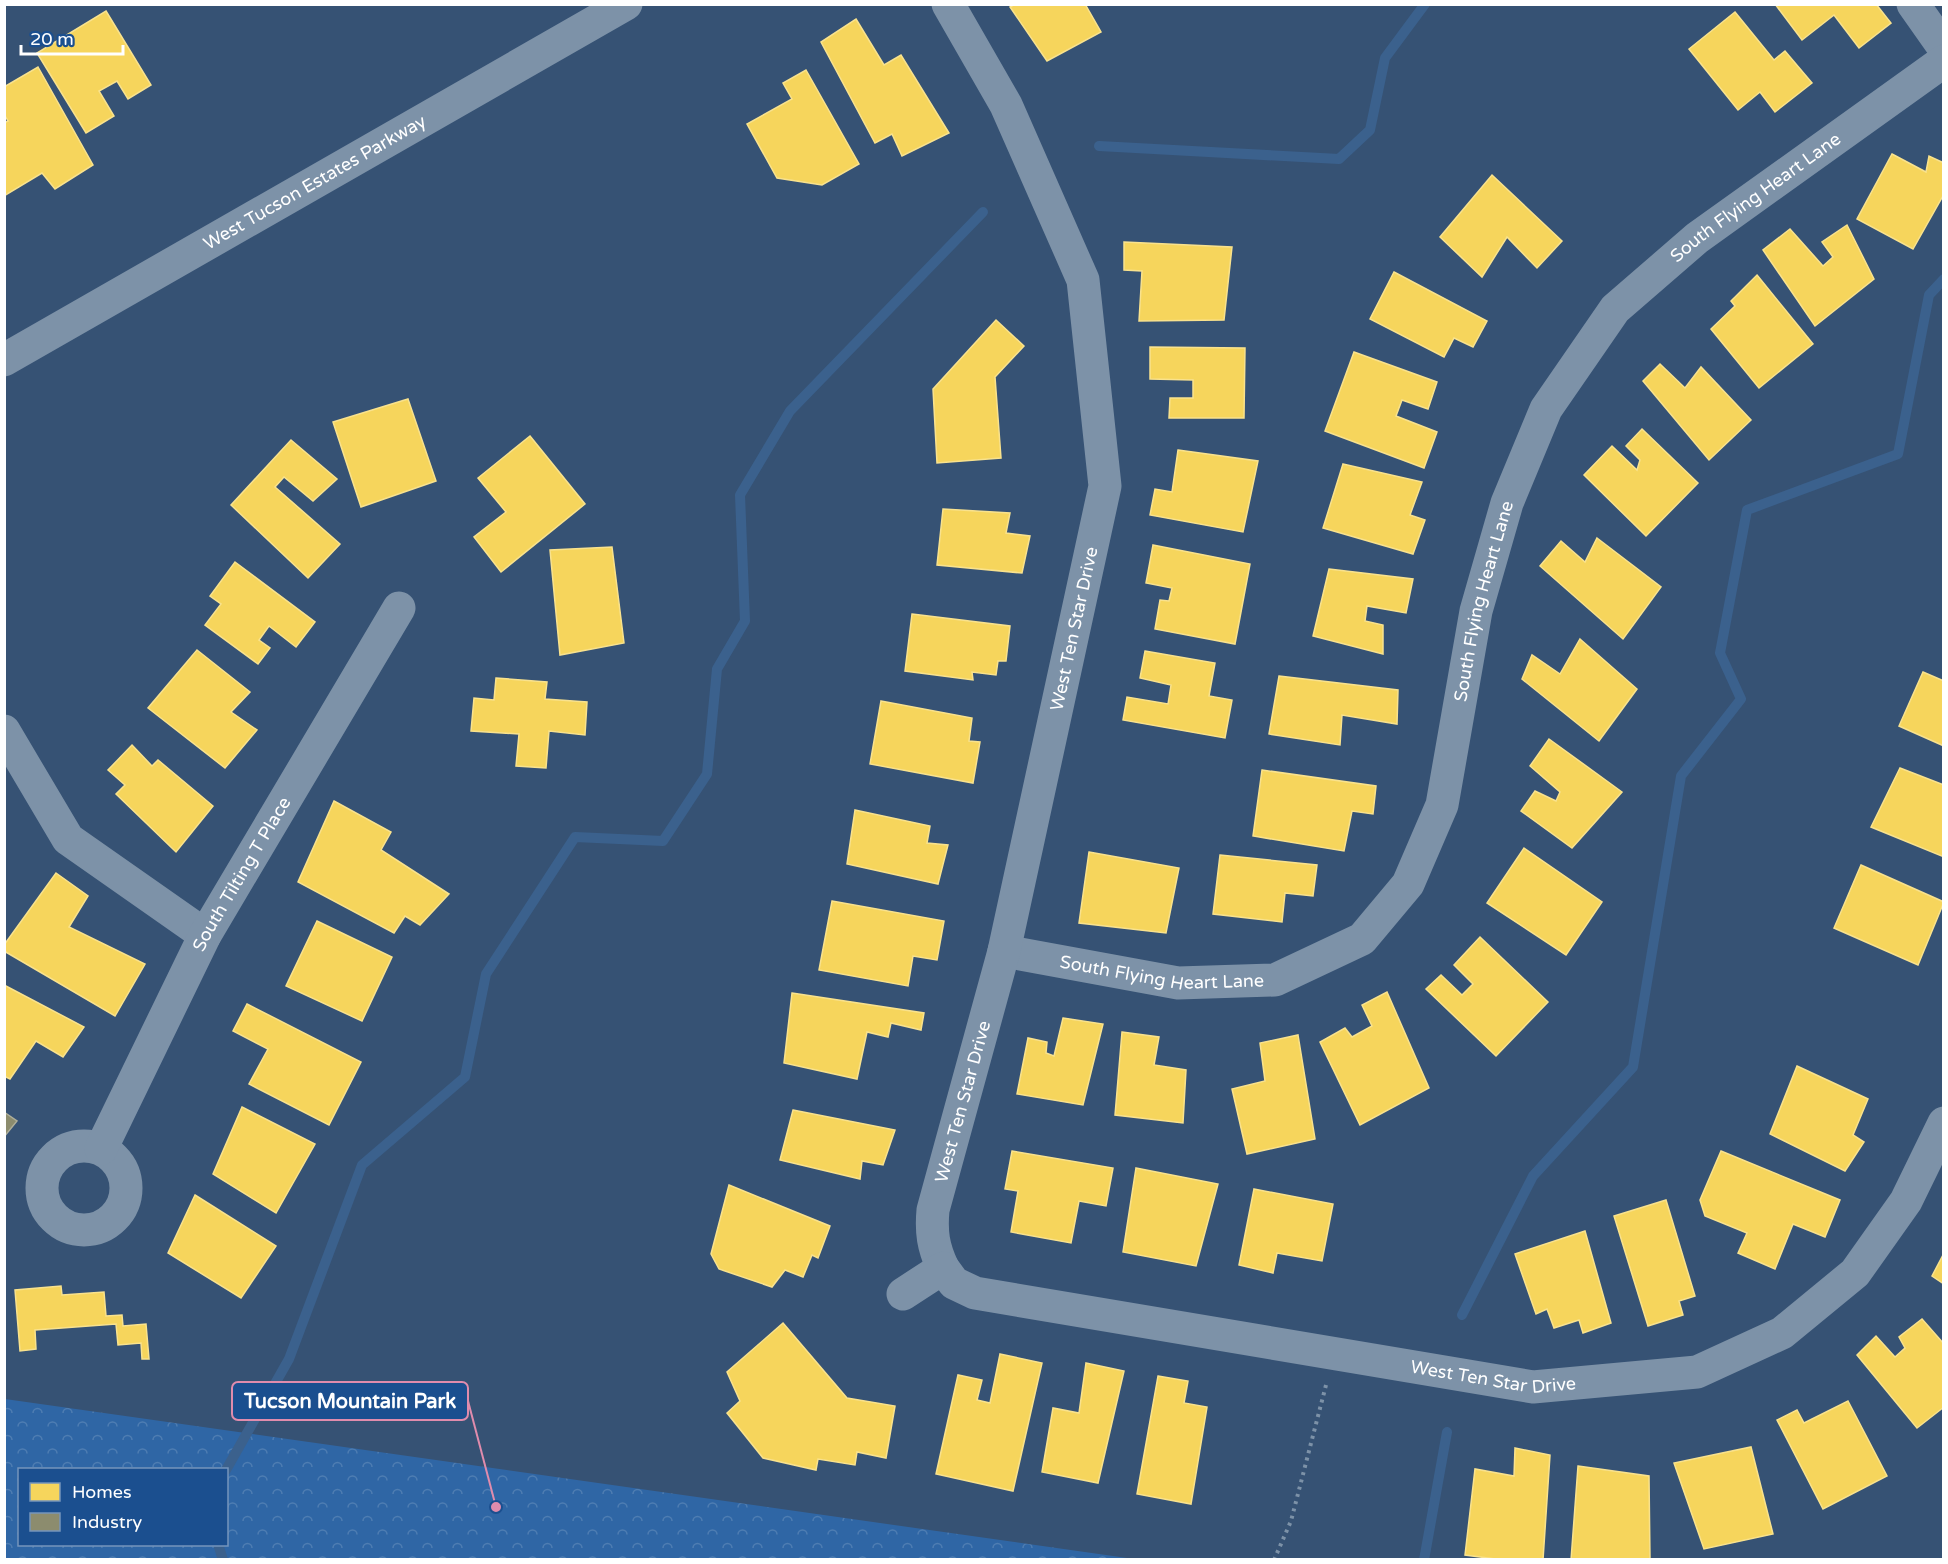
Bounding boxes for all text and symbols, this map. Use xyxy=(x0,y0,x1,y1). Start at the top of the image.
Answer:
scale bar xyxy=(21,18,123,56)
text: 20 m xyxy=(30,28,74,50)
street label: West Tucson Estates Parkway xyxy=(200,110,430,255)
street label: South Flying Heart Lane xyxy=(1666,128,1845,267)
street label: South Flying Heart Lane xyxy=(1449,498,1518,703)
street label: West Ten Star Drive xyxy=(1046,545,1102,713)
street label: South Tilting T Place xyxy=(188,793,296,955)
street label: South Flying Heart Lane xyxy=(1058,951,1264,995)
street label: West Ten Star Drive xyxy=(930,1018,995,1185)
street label: West Ten Star Drive xyxy=(1409,1356,1577,1398)
callout: Tucson Mountain Park xyxy=(232,1382,468,1420)
text: Tucson Mountain Park xyxy=(243,1390,456,1414)
legend xyxy=(18,1468,228,1546)
text: Homes xyxy=(72,1481,132,1503)
text: Industry xyxy=(72,1511,143,1533)

